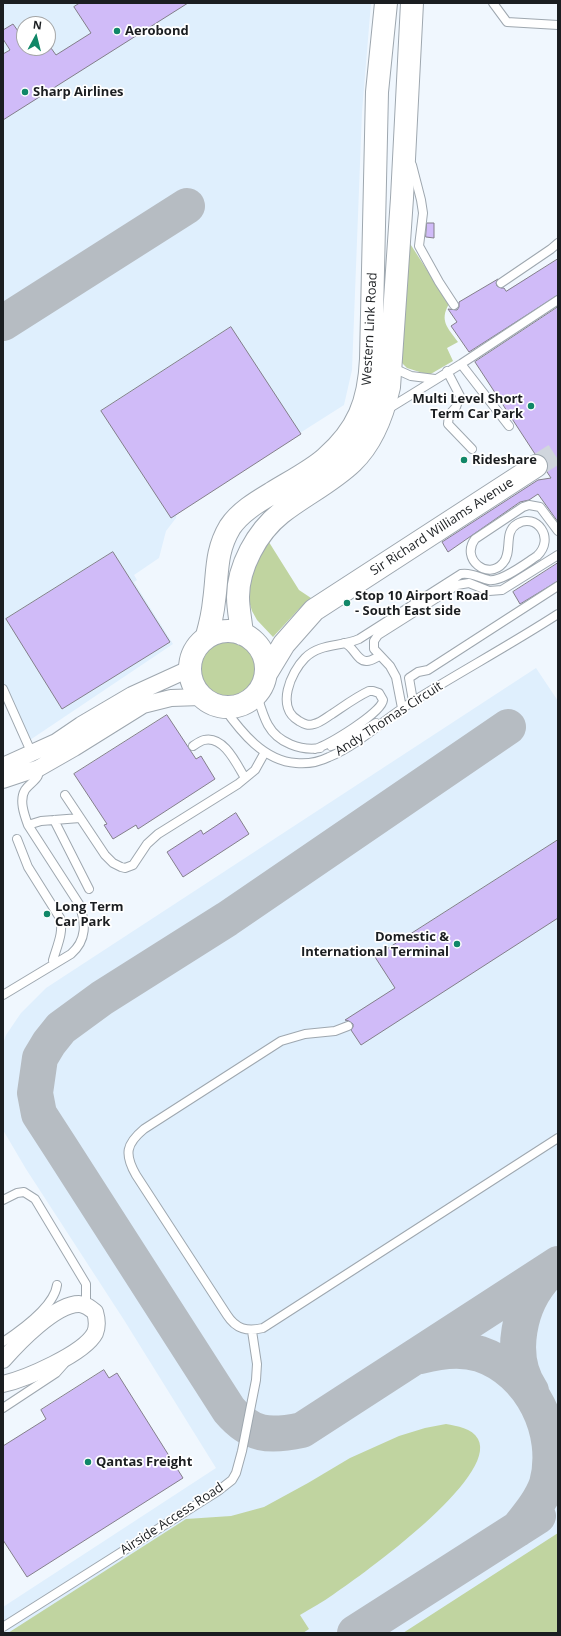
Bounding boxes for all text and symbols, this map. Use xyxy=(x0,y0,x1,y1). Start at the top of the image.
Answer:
north arrow xyxy=(16,16,56,56)
text: N xyxy=(32,17,43,33)
place label: Aerobond xyxy=(125,23,189,39)
marker: Aerobond xyxy=(112,26,122,36)
place label: Sharp Airlines xyxy=(33,84,124,100)
marker: Sharp Airlines xyxy=(20,87,30,97)
street label: Western Link Road xyxy=(359,272,381,386)
place label: Multi Level Short Term Car Park xyxy=(412,391,523,422)
marker: Multi Level Short Term Car Park xyxy=(526,401,536,411)
place label: Rideshare xyxy=(472,452,537,468)
marker: Rideshare xyxy=(459,455,469,465)
street label: Sir Richard Williams Avenue xyxy=(367,475,517,579)
place label: Stop 10 Airport Road - South East side xyxy=(355,588,488,619)
marker: Stop 10 Airport Road - South East side xyxy=(342,598,352,608)
street label: Andy Thomas Circuit xyxy=(332,678,446,760)
place label: Long Term Car Park xyxy=(55,899,124,930)
marker: Long Term Car Park xyxy=(42,909,52,919)
place label: Domestic & International Terminal xyxy=(301,929,449,960)
marker: Domestic & International Terminal xyxy=(452,939,462,949)
place label: Qantas Freight xyxy=(96,1454,192,1470)
marker: Qantas Freight xyxy=(83,1457,93,1467)
street label: Airside Access Road xyxy=(118,1480,226,1558)

